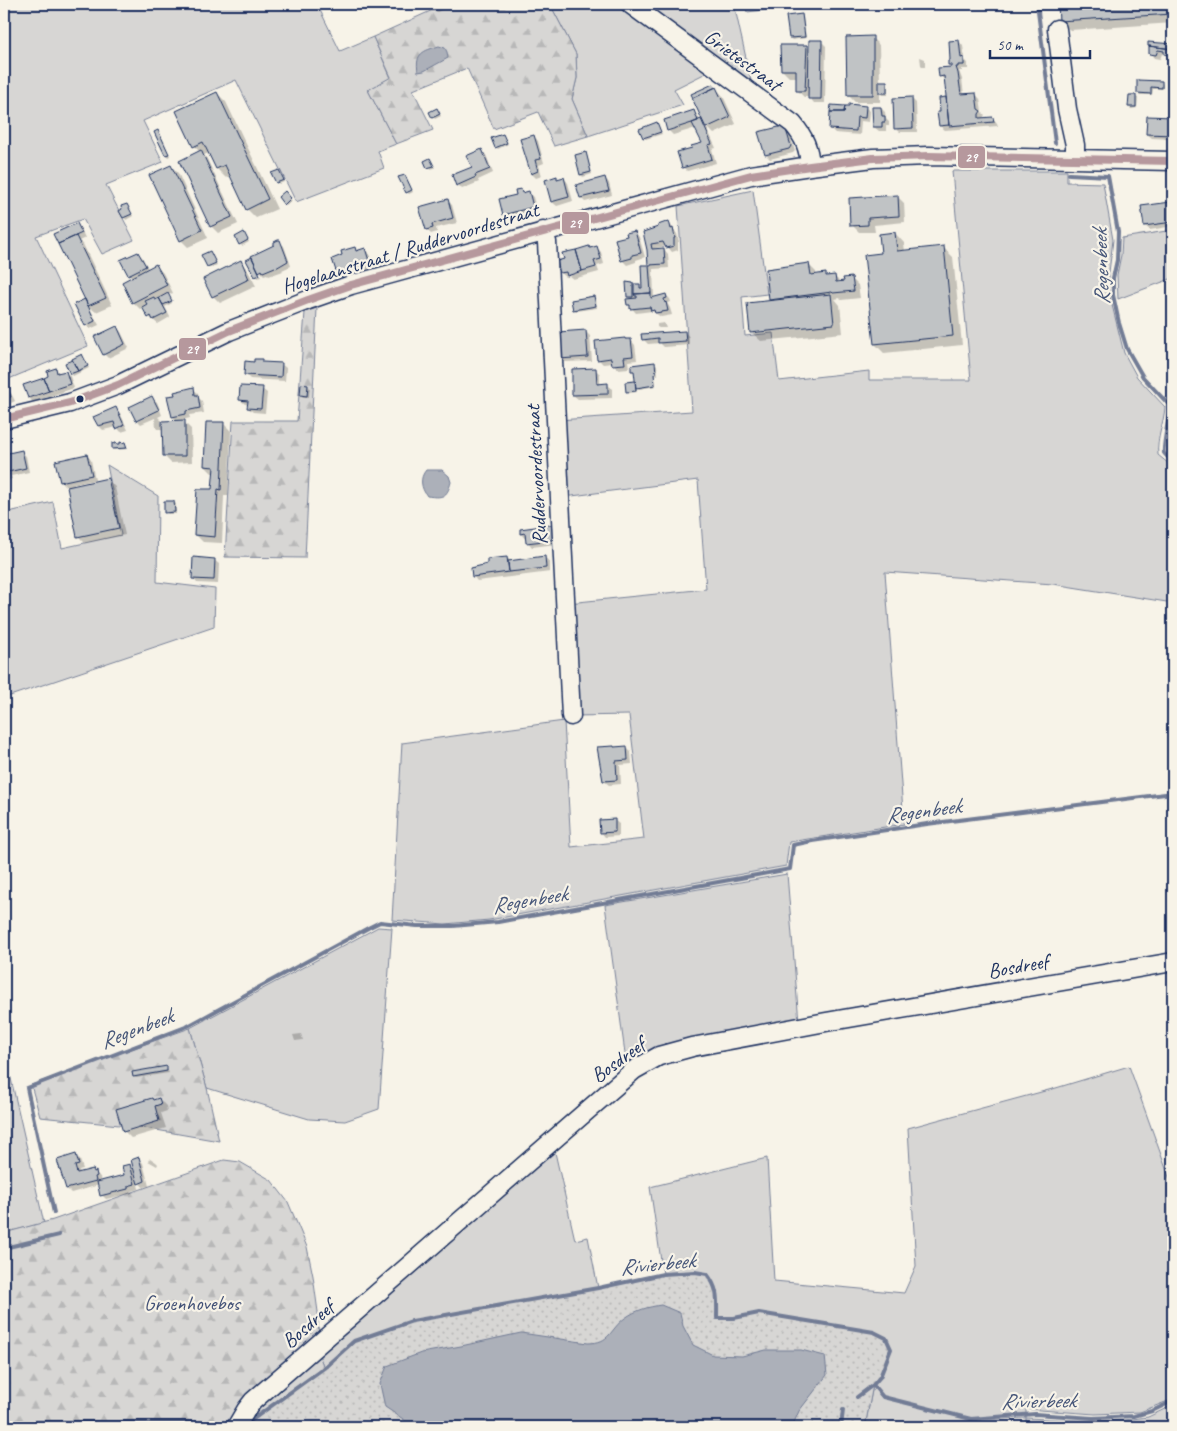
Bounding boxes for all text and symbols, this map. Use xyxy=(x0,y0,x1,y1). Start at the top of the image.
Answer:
street label: Grietestraat xyxy=(700,23,789,98)
scale bar xyxy=(990,28,1090,60)
text: 50 m xyxy=(997,36,1024,55)
line badge: 29 xyxy=(957,145,986,169)
text: 29 xyxy=(965,149,979,166)
street label: Hogelaanstraat / Ruddervoordestraat xyxy=(278,196,544,299)
line badge: 29 xyxy=(561,211,590,235)
text: 29 xyxy=(569,215,583,232)
water label: Regenbeek xyxy=(1086,225,1116,305)
line badge: 29 xyxy=(178,337,207,361)
text: 29 xyxy=(186,341,200,358)
unlabelled marker xyxy=(75,394,85,404)
street label: Ruddervoordestraat xyxy=(519,402,553,546)
water label: Regenbeek xyxy=(884,791,966,830)
water label: Regenbeek xyxy=(490,879,573,920)
street label: Bosdreef xyxy=(986,947,1055,984)
water label: Regenbeek xyxy=(96,1001,180,1056)
street label: Bosdreef xyxy=(586,1029,654,1088)
water label: Rivierbeek xyxy=(619,1246,700,1282)
park label: Groenhovebos xyxy=(144,1290,242,1316)
street label: Bosdreef xyxy=(276,1291,343,1354)
water label: Rivierbeek xyxy=(1001,1386,1079,1416)

